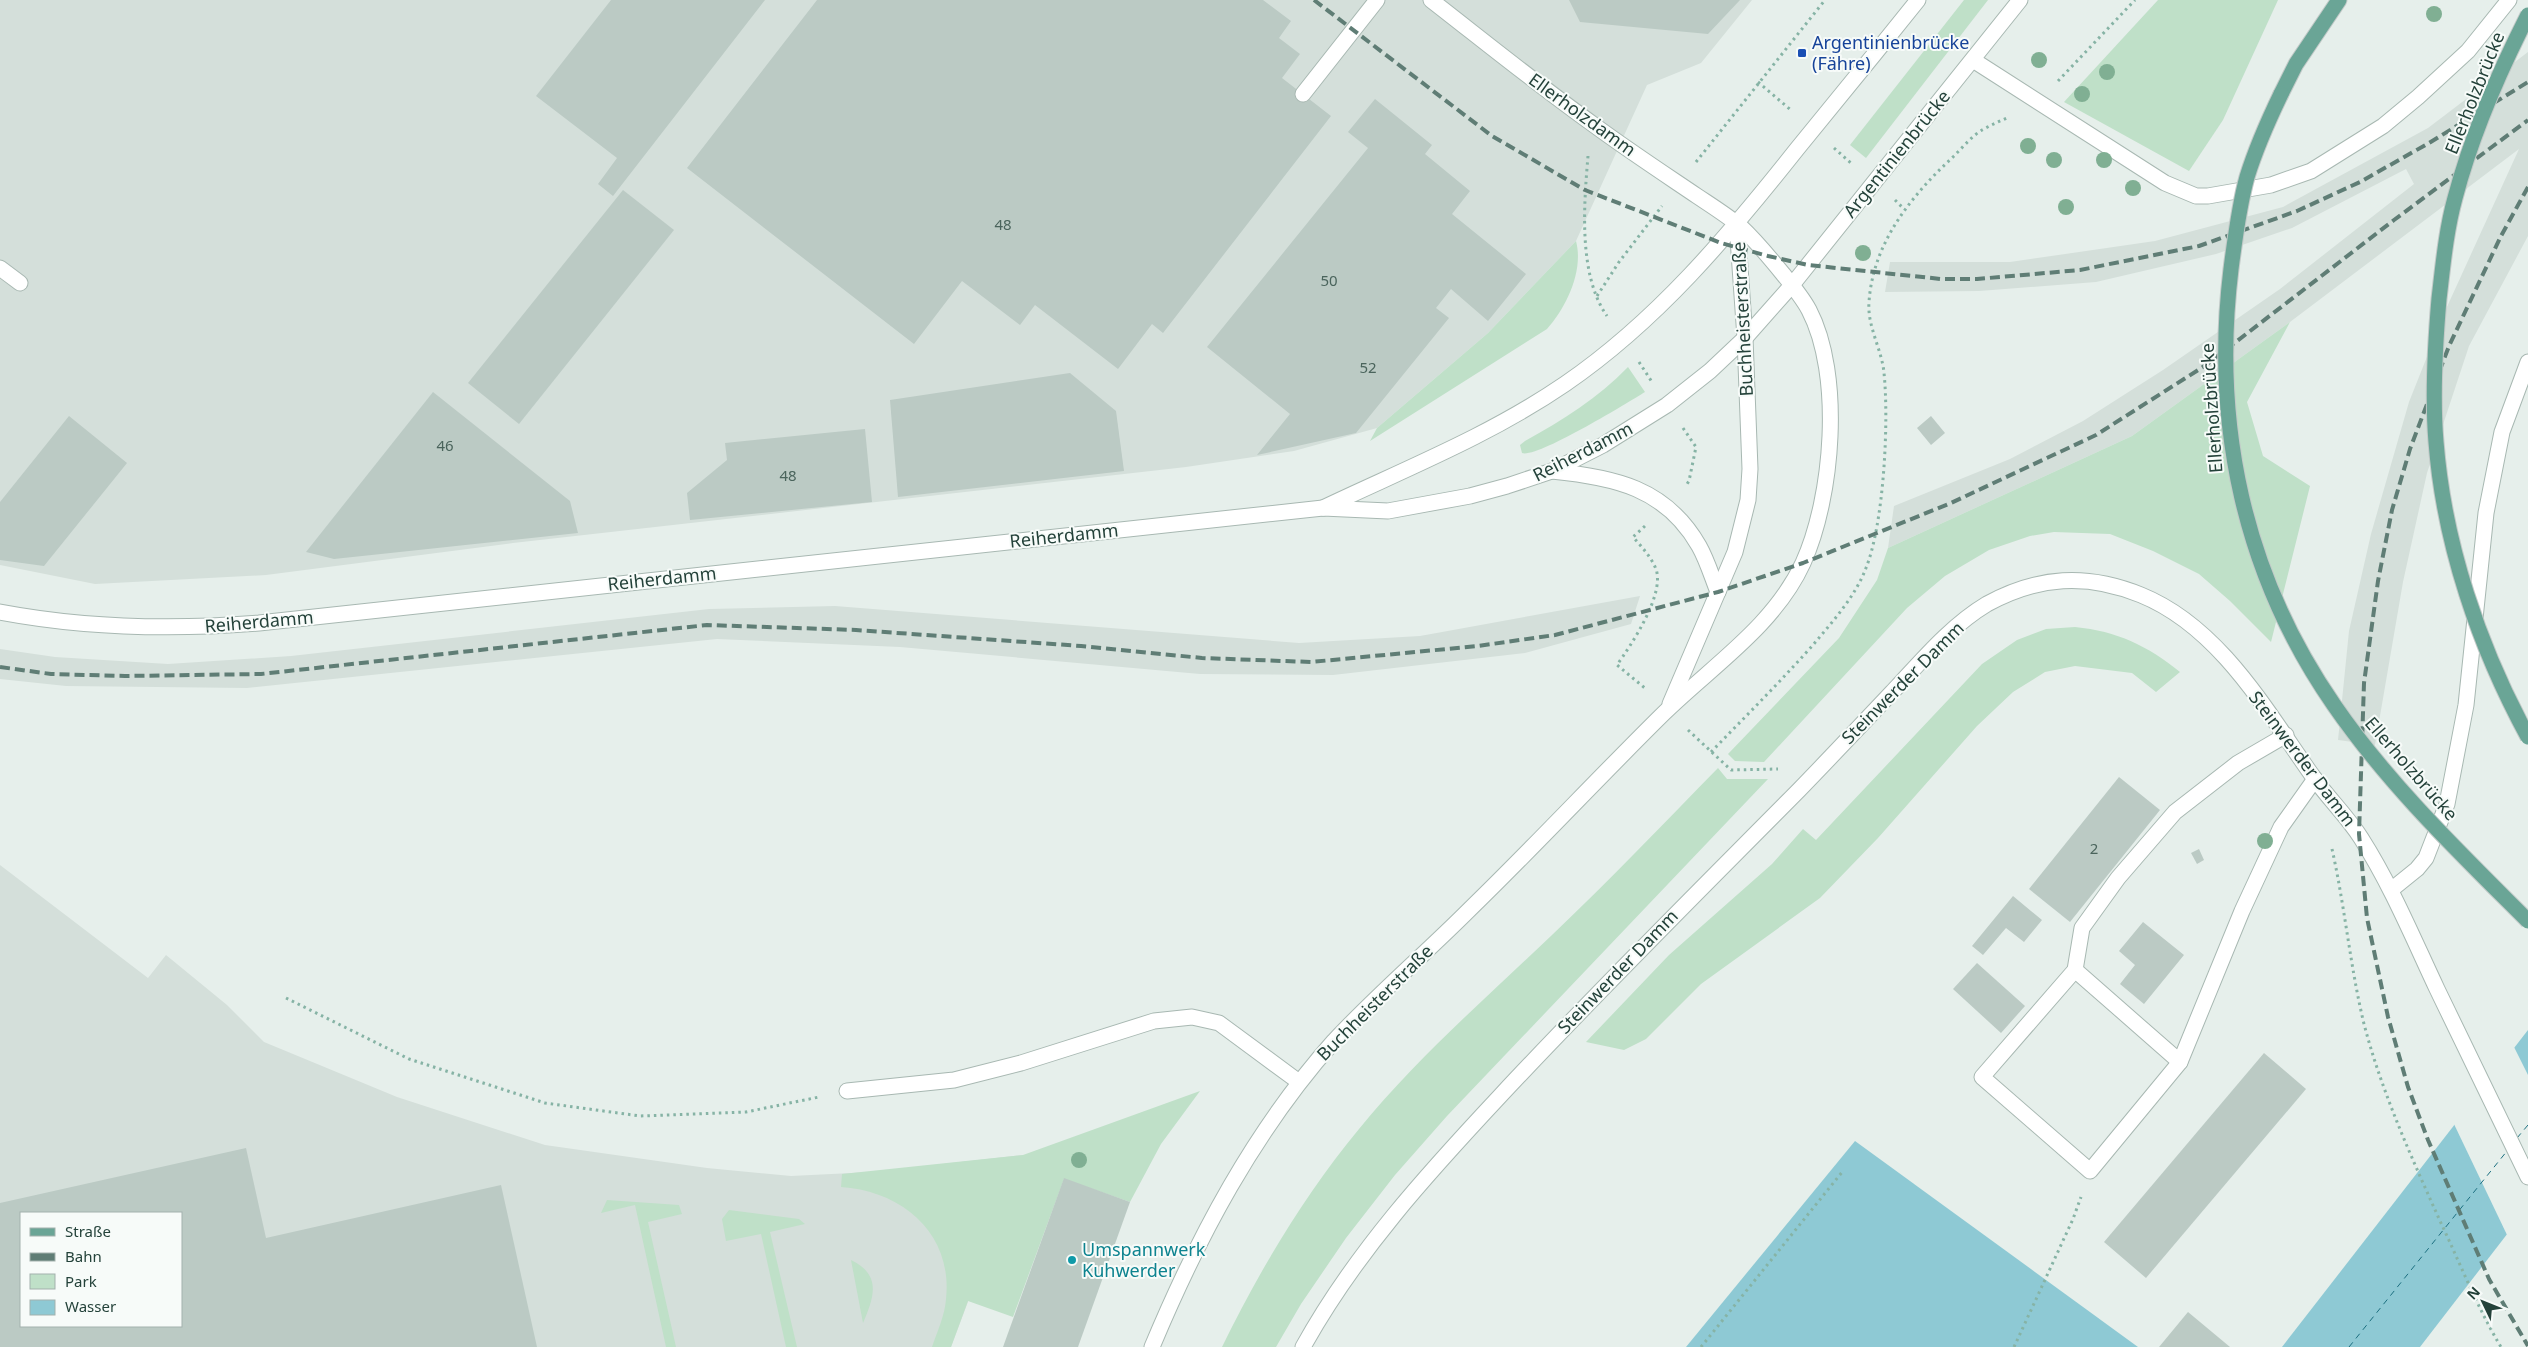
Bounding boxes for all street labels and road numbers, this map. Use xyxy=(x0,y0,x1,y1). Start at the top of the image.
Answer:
street label: Ellerholzbrücke xyxy=(2439,28,2510,157)
street label: Ellerholzdamm xyxy=(1524,67,1641,161)
street label: Argentinienbrücke xyxy=(1837,85,1955,222)
street label: Buchheisterstraße xyxy=(1726,241,1758,397)
street label: Ellerholzbrücke xyxy=(2194,342,2228,474)
street label: Reiherdamm xyxy=(1528,416,1637,487)
street label: Reiherdamm xyxy=(1008,517,1119,553)
street label: Reiherdamm xyxy=(606,560,717,596)
street label: Reiherdamm xyxy=(203,604,314,638)
street label: Steinwerder Damm xyxy=(1836,616,1969,749)
street label: Steinwerder Damm xyxy=(2244,686,2362,831)
street label: Ellerholzbrücke xyxy=(2360,711,2463,825)
street label: Steinwerder Damm xyxy=(1552,904,1683,1039)
street label: Buchheisterstraße xyxy=(1311,939,1438,1066)

